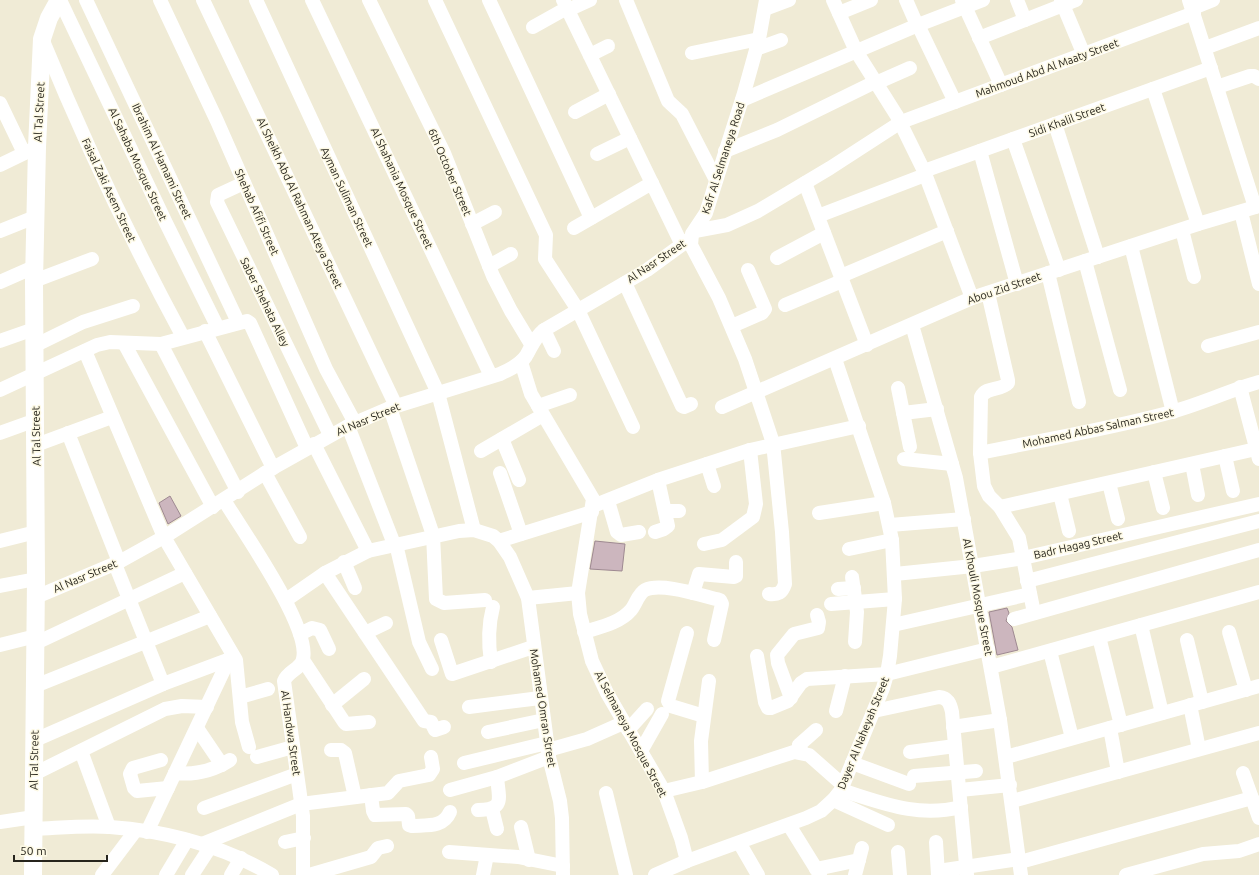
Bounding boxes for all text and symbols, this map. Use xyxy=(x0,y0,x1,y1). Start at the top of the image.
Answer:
street label: Mahmoud Abd Al Maaty Street xyxy=(974,36,1121,100)
street label: Al Tal Street xyxy=(31,81,47,142)
street label: Sidi Khalil Street xyxy=(1027,100,1107,139)
street label: Ibrahim Al Hamami Street xyxy=(130,101,194,221)
street label: Kafr Al Selmaneya Road xyxy=(699,101,747,215)
street label: Al Sahaba Mosque Street xyxy=(107,106,170,223)
street label: Al Sheikh Abd Al Rahman Ateya Street xyxy=(255,116,345,291)
street label: Al Shahania Mosque Street xyxy=(369,126,436,251)
street label: 6th October Street xyxy=(426,127,474,218)
street label: Faisal Zaki Asem Street xyxy=(80,136,139,244)
street label: Ayman Suliman Street xyxy=(319,145,376,249)
street label: Shehab Afifi Street xyxy=(233,167,282,258)
street label: Al Nasr Street xyxy=(624,237,688,285)
street label: Saber Shehata Alley xyxy=(238,256,292,349)
street label: Abou Zid Street xyxy=(965,269,1043,306)
street label: Al Nasr Street xyxy=(334,400,402,438)
street label: Al Tal Street xyxy=(29,405,43,466)
street label: Mohamed Abbas Salman Street xyxy=(1021,406,1175,450)
street label: Badr Hagag Street xyxy=(1032,529,1124,561)
street label: Al Khouli Mosque Street xyxy=(961,537,995,657)
street label: Al Nasr Street xyxy=(51,557,119,595)
street label: Mohamed Omran Street xyxy=(528,648,558,769)
street label: Al Selmaneya Mosque Street xyxy=(593,669,670,800)
street label: Dayer Al Naheyah Street xyxy=(835,674,891,791)
street label: Al Handwa Street xyxy=(279,690,303,777)
street label: Al Tal Street xyxy=(27,729,41,790)
scale bar xyxy=(14,837,107,863)
text: 50 m xyxy=(20,844,47,857)

